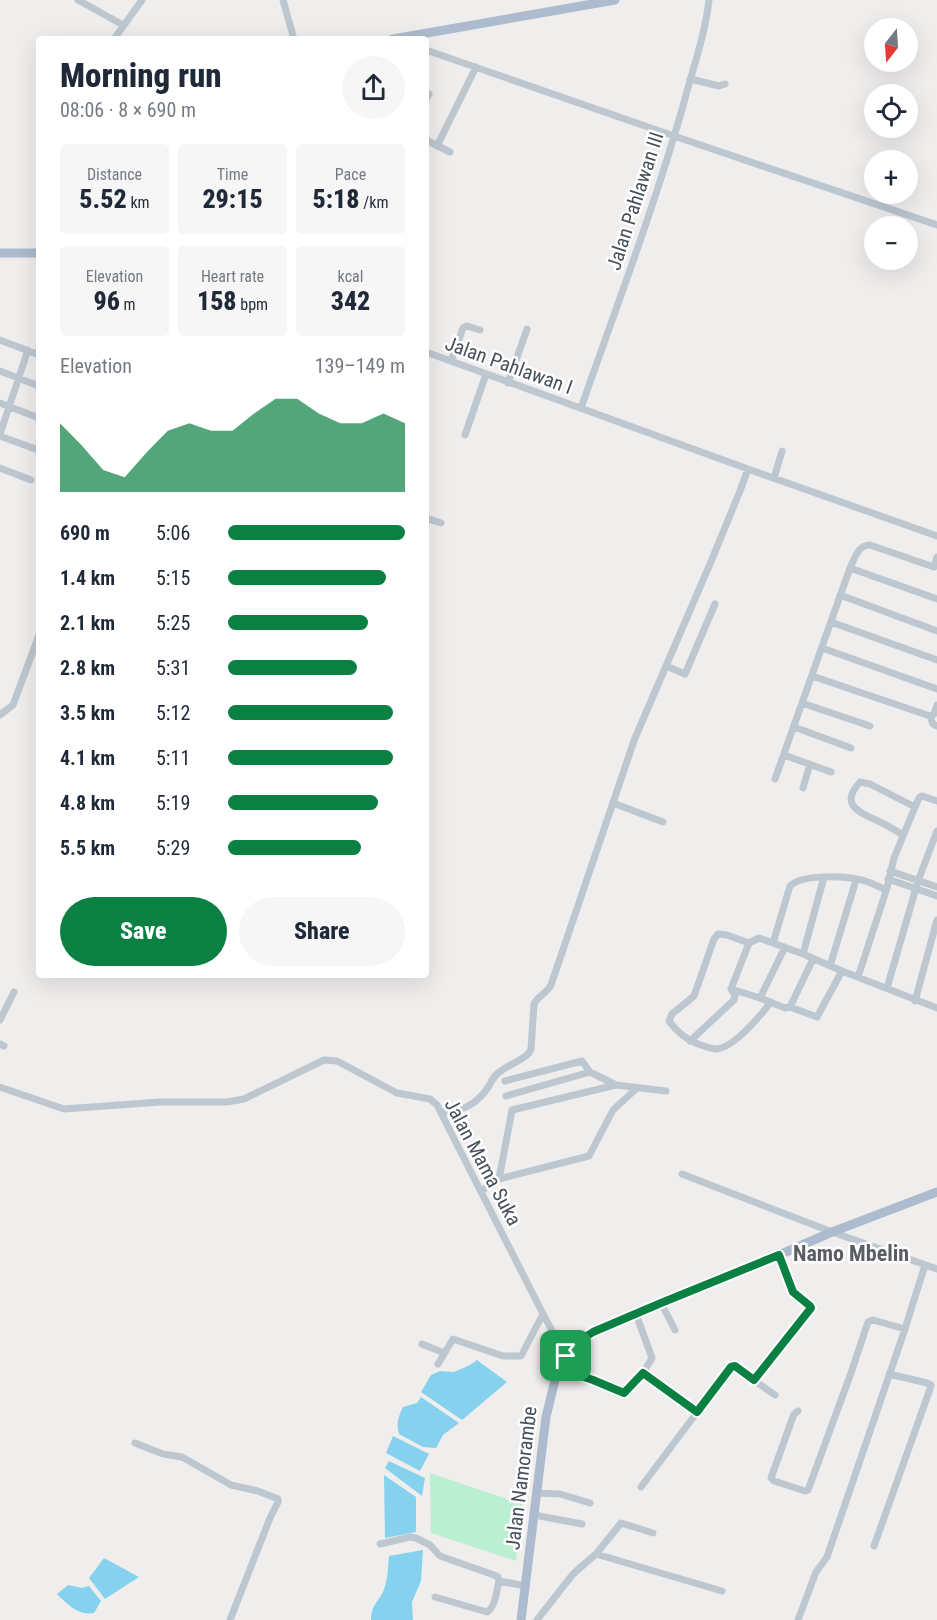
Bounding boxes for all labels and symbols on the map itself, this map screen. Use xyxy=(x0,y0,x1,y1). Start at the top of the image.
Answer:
north arrow xyxy=(864,18,918,72)
street label: Jalan Pahlawan III xyxy=(601,129,669,273)
street label: Jalan Pahlawan I xyxy=(442,331,576,399)
street label: Jalan Mama Suka xyxy=(439,1094,527,1230)
district label: Namo Mbelin xyxy=(793,1241,909,1266)
pin xyxy=(540,1330,591,1381)
street label: Jalan Namorambe xyxy=(500,1405,542,1551)

